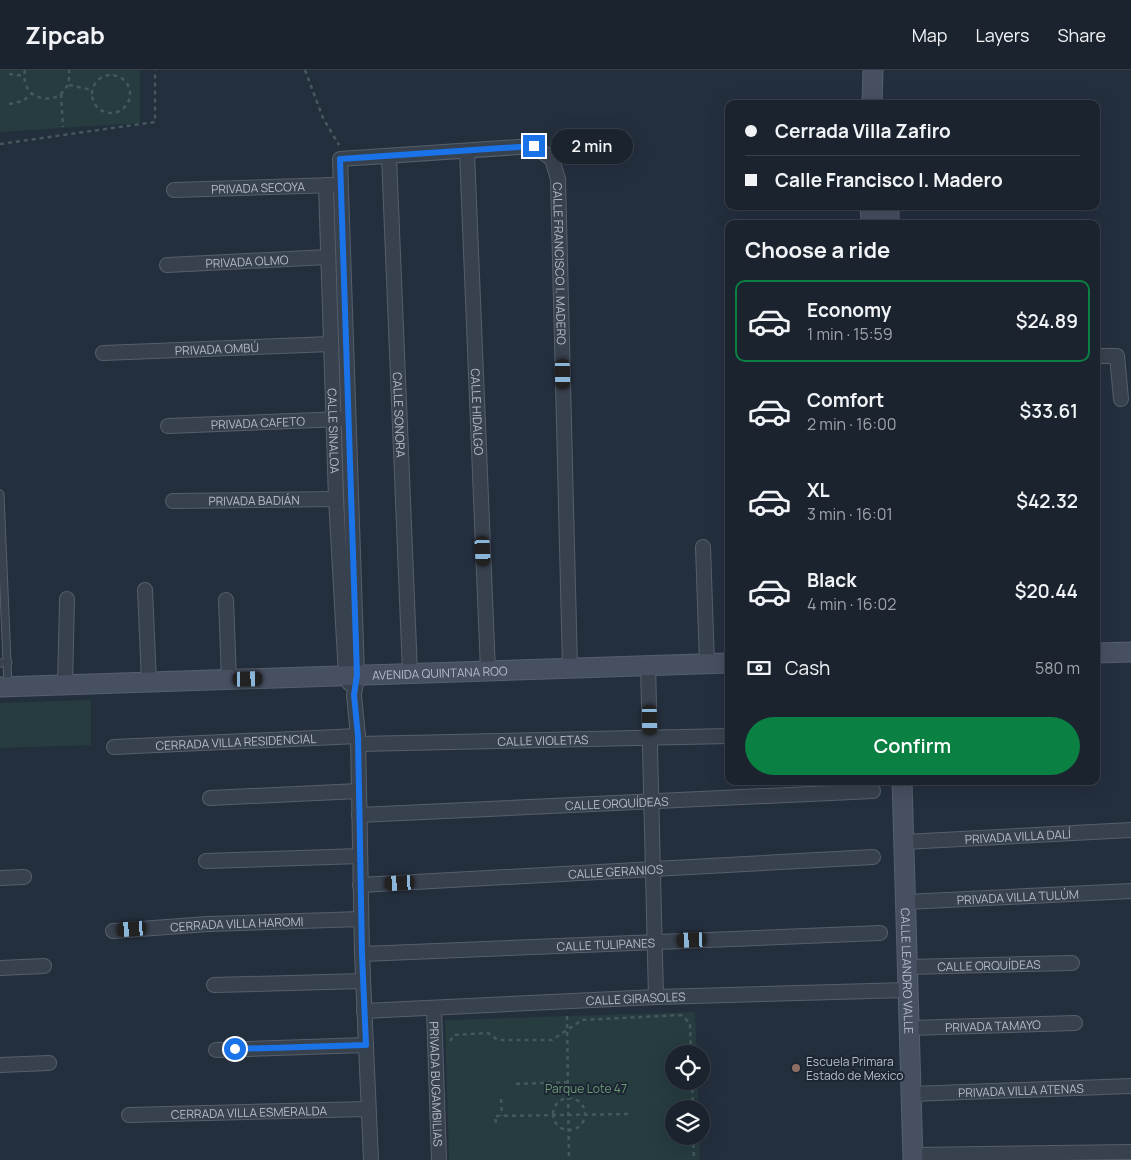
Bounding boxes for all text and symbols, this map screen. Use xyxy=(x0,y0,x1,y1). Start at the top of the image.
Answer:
text: Zipcab xyxy=(25,18,105,51)
text: Map xyxy=(912,23,947,47)
text: Layers xyxy=(975,23,1029,47)
text: Share xyxy=(1057,23,1106,47)
text: Cerrada Villa Zafiro xyxy=(775,118,951,144)
callout: 2 min xyxy=(552,128,634,164)
route end xyxy=(523,135,545,157)
text: 2 min xyxy=(572,135,612,157)
text: Calle Francisco I. Madero xyxy=(775,167,1003,193)
street label: PRIVADA SECOYA xyxy=(211,177,306,197)
street label: CALLE FRANCISCO I. MADERO xyxy=(550,182,571,345)
text: Choose a ride xyxy=(745,235,890,265)
street label: PRIVADA OLMO xyxy=(205,250,289,272)
text: Economy xyxy=(807,297,891,323)
icon: car xyxy=(747,299,792,344)
text: $24.89 xyxy=(1016,308,1078,334)
text: 1 min · 15:59 xyxy=(807,323,893,345)
street label: PRIVADA OMBÚ xyxy=(175,338,259,359)
car xyxy=(555,359,570,389)
street label: CALLE HIDALGO xyxy=(467,368,488,456)
street label: CALLE SONORA xyxy=(389,372,410,458)
text: Comfort xyxy=(807,387,884,413)
street label: CALLE SINALOA xyxy=(324,388,344,474)
icon: car xyxy=(747,389,792,434)
text: $33.61 xyxy=(1020,398,1078,424)
street label: PRIVADA CAFETO xyxy=(211,412,306,433)
text: 2 min · 16:00 xyxy=(807,413,897,435)
text: XL xyxy=(807,477,830,503)
icon: car xyxy=(747,479,792,524)
text: $42.32 xyxy=(1016,488,1078,514)
street label: PRIVADA BADIÁN xyxy=(208,491,300,509)
text: 3 min · 16:01 xyxy=(807,503,893,525)
car xyxy=(474,536,491,566)
text: Black xyxy=(807,567,856,593)
icon: car xyxy=(747,569,792,614)
text: $20.44 xyxy=(1015,578,1078,604)
text: 4 min · 16:02 xyxy=(807,593,896,615)
icon: cash xyxy=(745,654,773,682)
text: Cash xyxy=(785,655,830,681)
text: 580 m xyxy=(1035,657,1080,679)
street label: AVENIDA QUINTANA ROO xyxy=(372,662,508,683)
car xyxy=(232,671,263,687)
car xyxy=(642,705,657,735)
button: Confirm xyxy=(745,717,1080,775)
street label: CERRADA VILLA RESIDENCIAL xyxy=(155,729,317,754)
street label: CALLE VIOLETAS xyxy=(497,731,589,749)
street label: CALLE ORQUÍDEAS xyxy=(565,792,669,814)
street label: PRIVADA VILLA DALÍ xyxy=(964,825,1072,847)
street label: CALLE GERANIOS xyxy=(568,860,664,882)
car xyxy=(384,875,415,891)
street label: PRIVADA VILLA TULÚM xyxy=(956,885,1079,908)
street label: CALLE LEANDRO VALLE xyxy=(897,908,918,1034)
street label: CERRADA VILLA HAROMI xyxy=(170,912,304,935)
car xyxy=(116,920,147,938)
car xyxy=(676,932,707,948)
street label: CALLE TULIPANES xyxy=(556,934,655,955)
street label: CALLE ORQUÍDEAS xyxy=(937,955,1041,975)
street label: CALLE GIRASOLES xyxy=(585,988,686,1009)
street label: PRIVADA TAMAYO xyxy=(945,1016,1041,1035)
street label: PRIVADA BUGAMBILIAS xyxy=(426,1021,447,1147)
route start xyxy=(224,1038,246,1060)
map controls xyxy=(665,1045,710,1145)
button: locate xyxy=(665,1045,710,1090)
place label: Escuela Primara Estado de Mexico xyxy=(806,1053,903,1084)
marker: Escuela Primara Estado de Mexico xyxy=(790,1062,802,1074)
street label: PRIVADA VILLA ATENAS xyxy=(958,1079,1084,1101)
park label: Parque Lote 47 xyxy=(545,1080,627,1097)
button: layers xyxy=(665,1100,710,1145)
street label: CERRADA VILLA ESMERALDA xyxy=(171,1102,328,1122)

